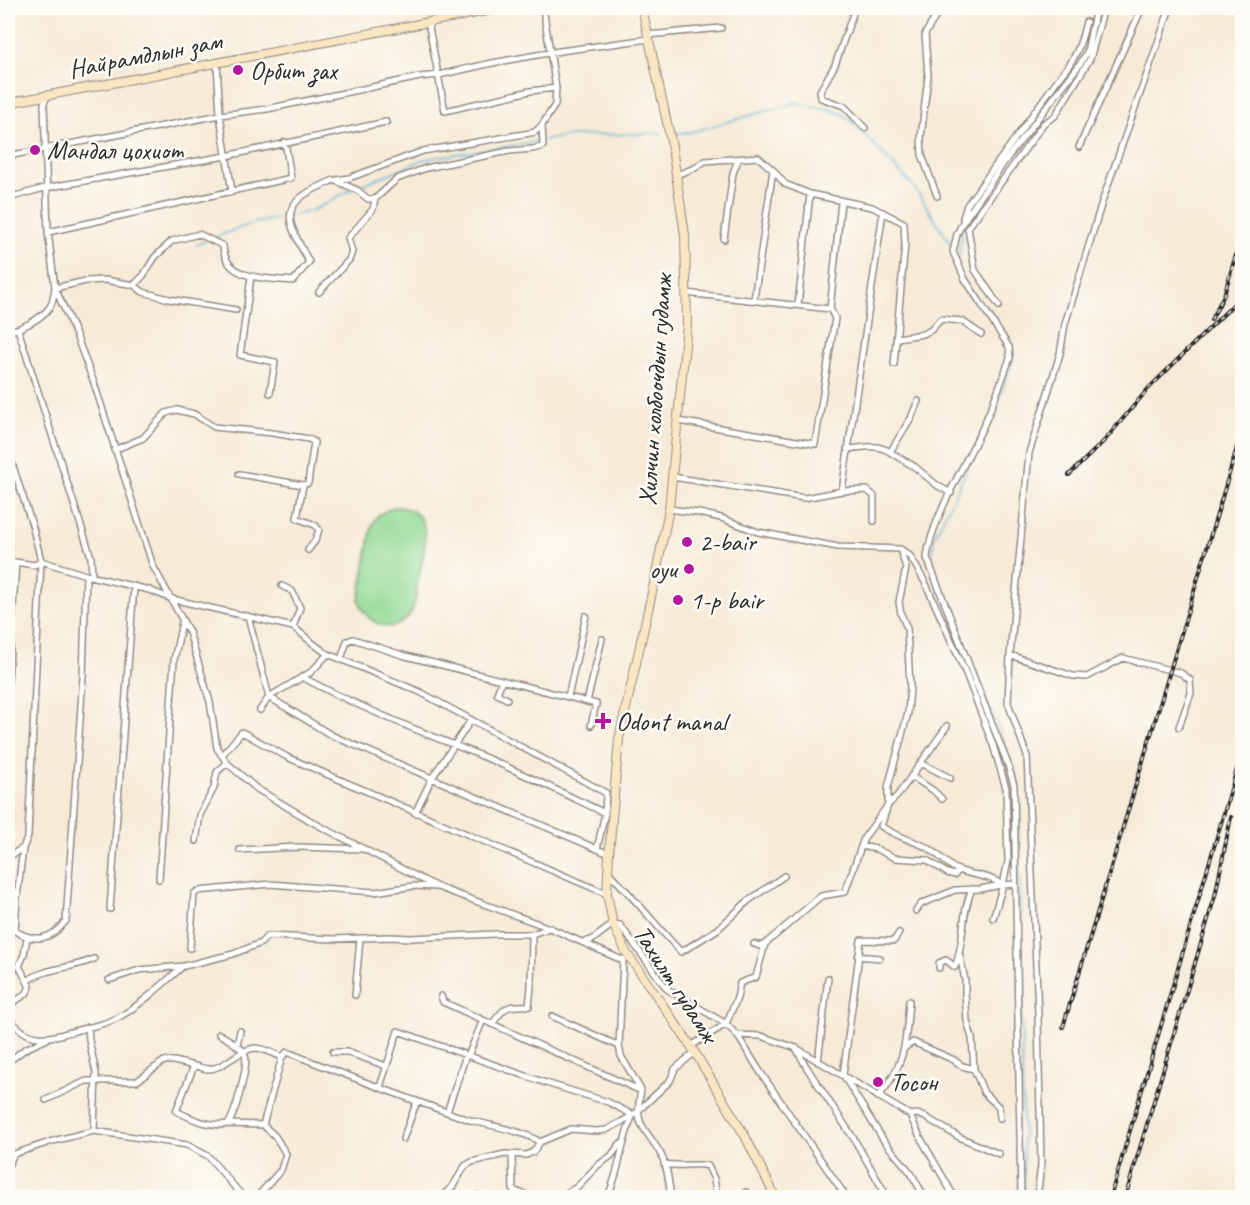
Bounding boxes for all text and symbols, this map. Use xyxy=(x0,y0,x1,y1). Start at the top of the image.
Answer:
street label: Найрамдлын зам xyxy=(66,24,226,86)
place label: Орбит зах xyxy=(250,54,339,88)
marker: Орбит зах xyxy=(231,63,245,77)
place label: Мандал цохиот xyxy=(47,134,185,167)
marker: Мандал цохиот xyxy=(28,143,42,157)
street label: Хилчин холбоочдын гудамж xyxy=(630,271,680,507)
place label: 2-bair xyxy=(699,526,757,559)
marker: 2-bair xyxy=(680,535,694,549)
place label: oyu xyxy=(650,553,679,586)
marker: oyu xyxy=(682,562,696,576)
place label: 1-p bair xyxy=(690,584,766,617)
marker: 1-p bair xyxy=(671,593,685,607)
place label: Odont manal xyxy=(616,705,731,738)
marker: Odont manal xyxy=(594,712,612,730)
street label: Тахилт гудамж xyxy=(626,919,728,1052)
place label: Тосон xyxy=(890,1066,939,1099)
marker: Тосон xyxy=(871,1075,885,1089)

